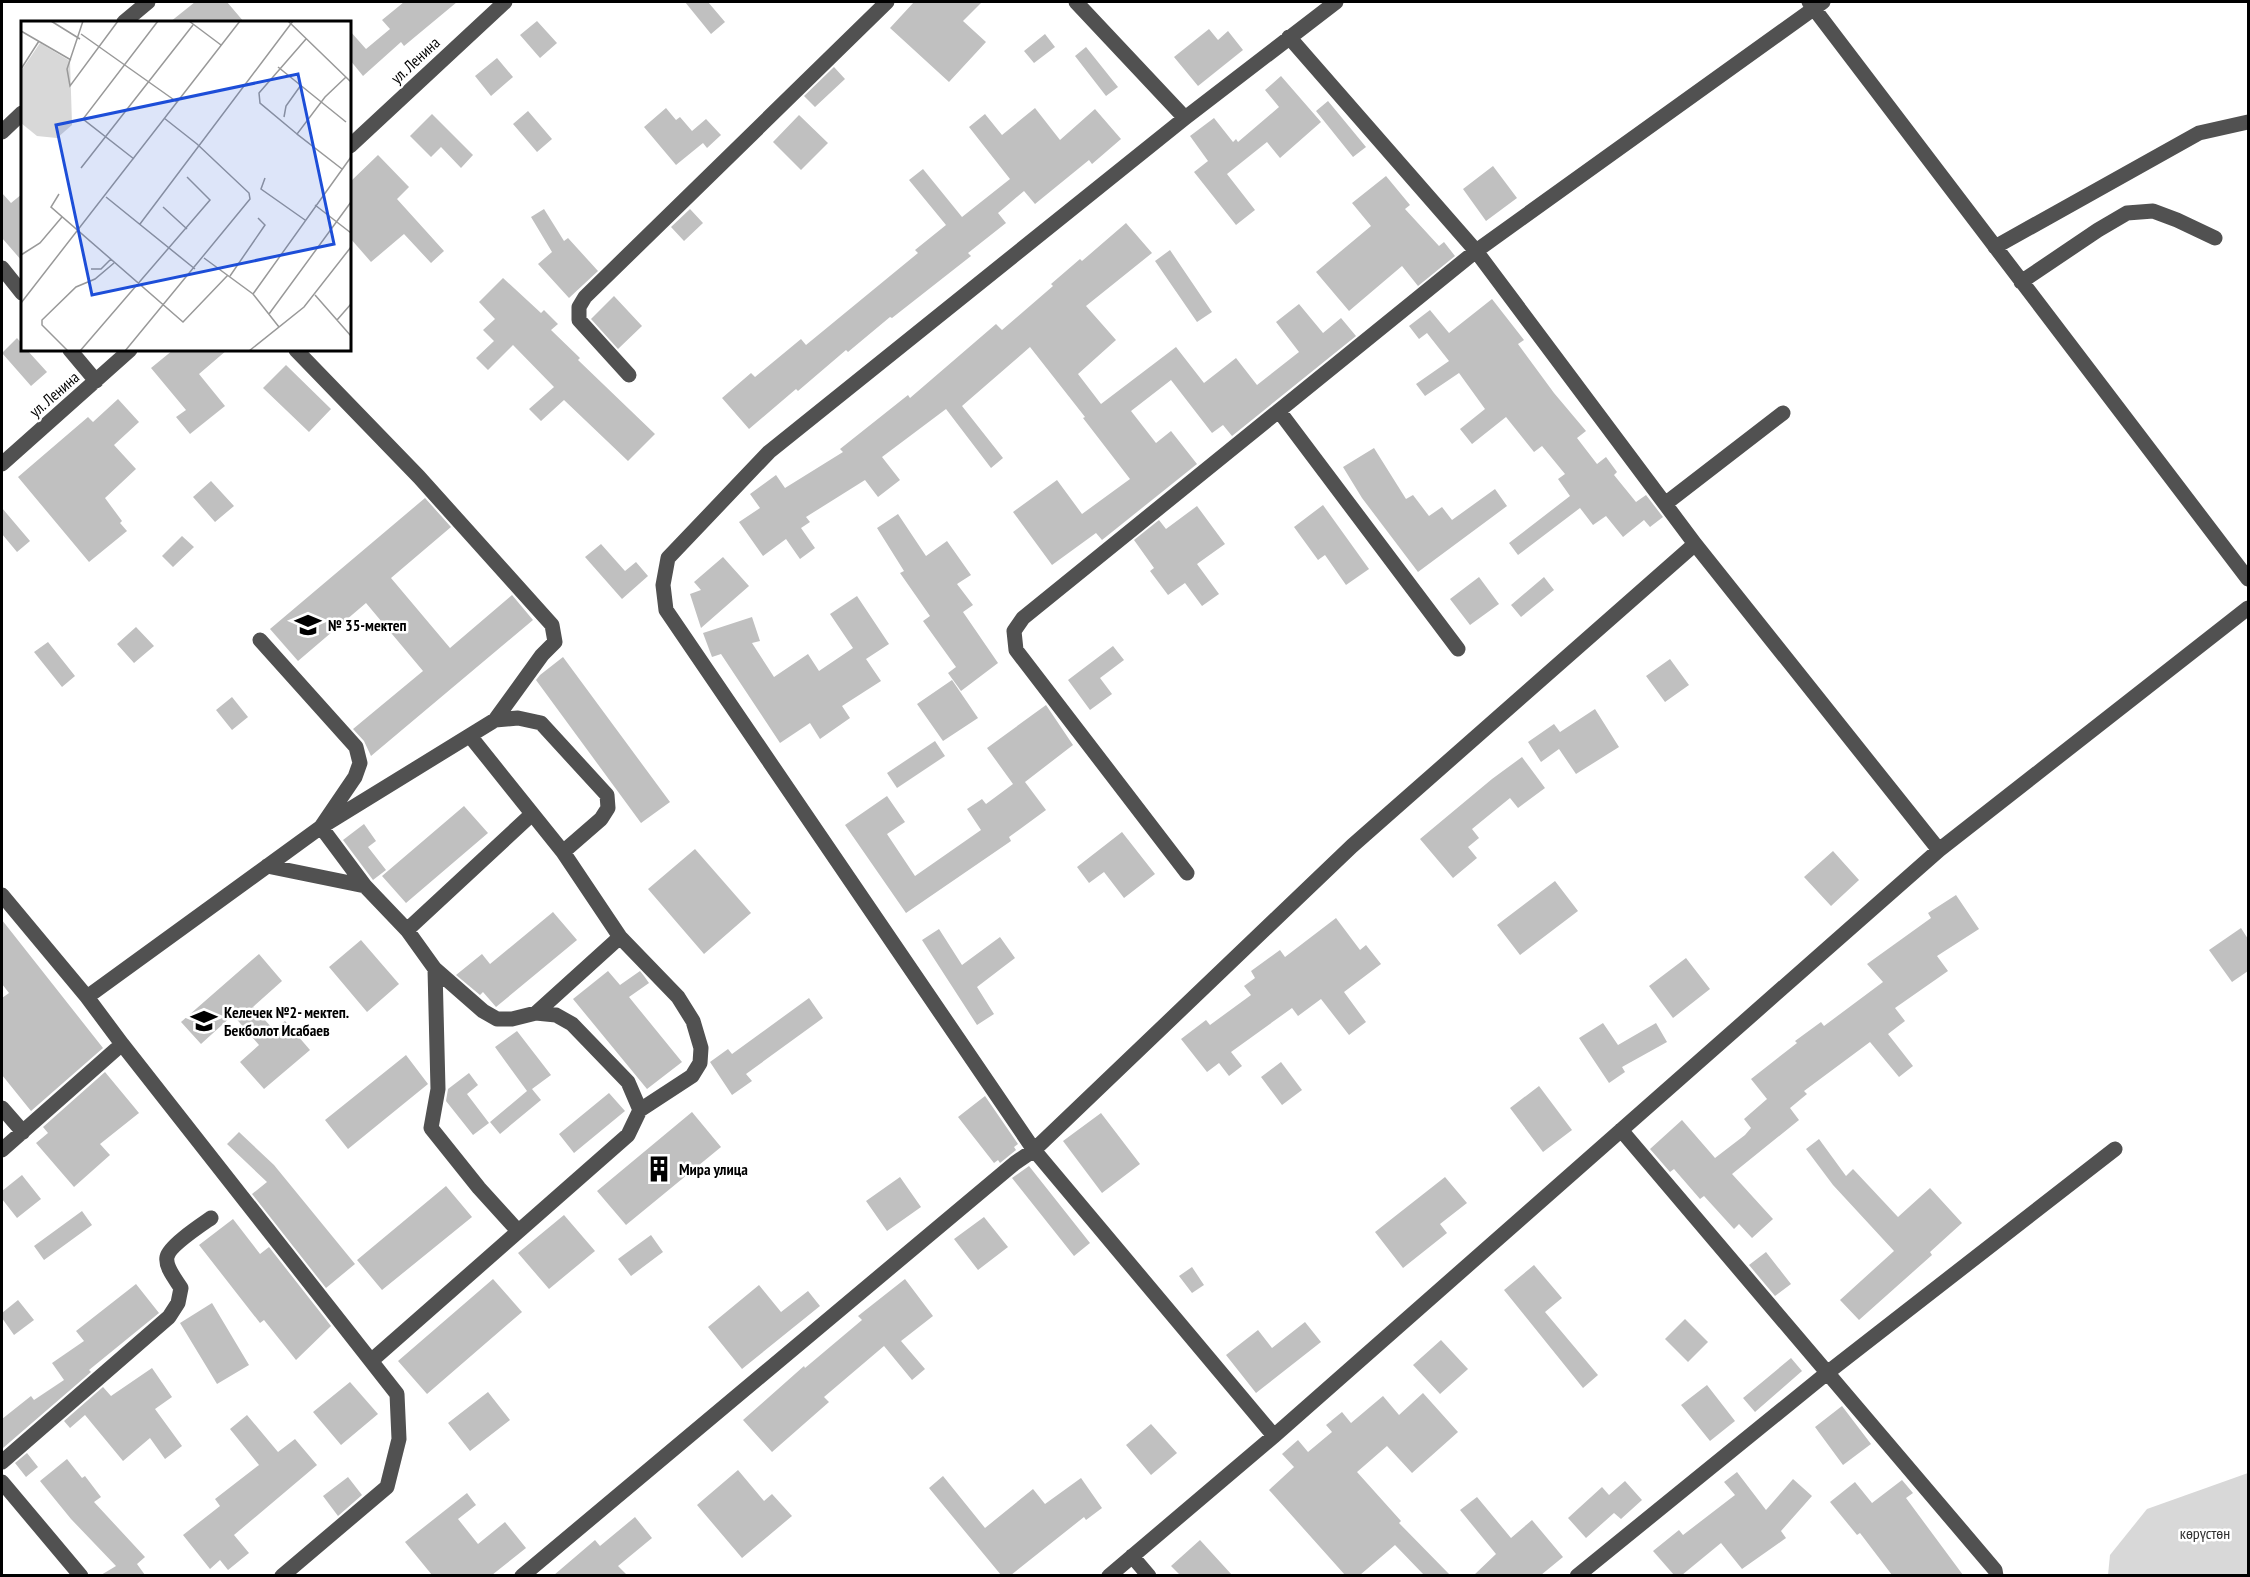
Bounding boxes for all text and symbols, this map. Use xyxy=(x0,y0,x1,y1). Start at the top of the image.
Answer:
inset map xyxy=(21,21,351,351)
street label: ул. Ленина xyxy=(386,32,444,88)
street label: ул. Ленина xyxy=(25,367,83,421)
school or university icon: № 35-мектеп xyxy=(293,610,323,640)
place label: № 35-мектеп xyxy=(328,615,407,635)
place label: Келечек №2- мектеп. Бекболот Исабаев xyxy=(224,1002,349,1040)
school or university icon: Келечек №2- мектеп. Бекболот Исабаев xyxy=(189,1006,219,1036)
building icon: Мира улица xyxy=(644,1154,674,1184)
place label: Мира улица xyxy=(679,1159,748,1179)
park label: көрүстөн xyxy=(2180,1523,2230,1543)

